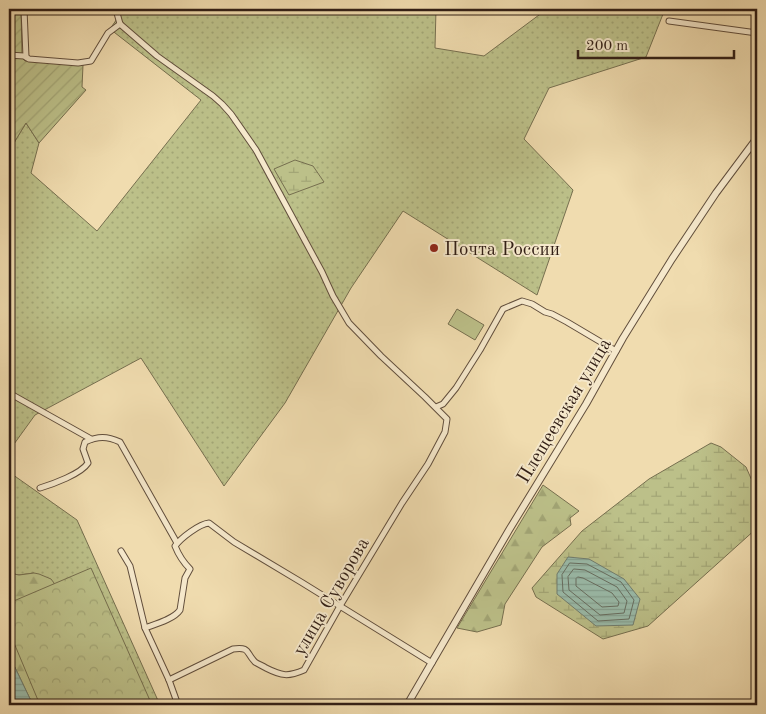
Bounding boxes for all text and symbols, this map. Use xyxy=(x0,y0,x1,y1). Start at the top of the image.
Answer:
scale bar xyxy=(578,28,735,60)
text: 200 m xyxy=(586,39,628,54)
place label: Почта России xyxy=(444,241,560,260)
marker: Почта России xyxy=(428,242,440,254)
street label: Плещеевская улица xyxy=(514,335,616,487)
street label: улица Суворова xyxy=(291,534,374,660)

